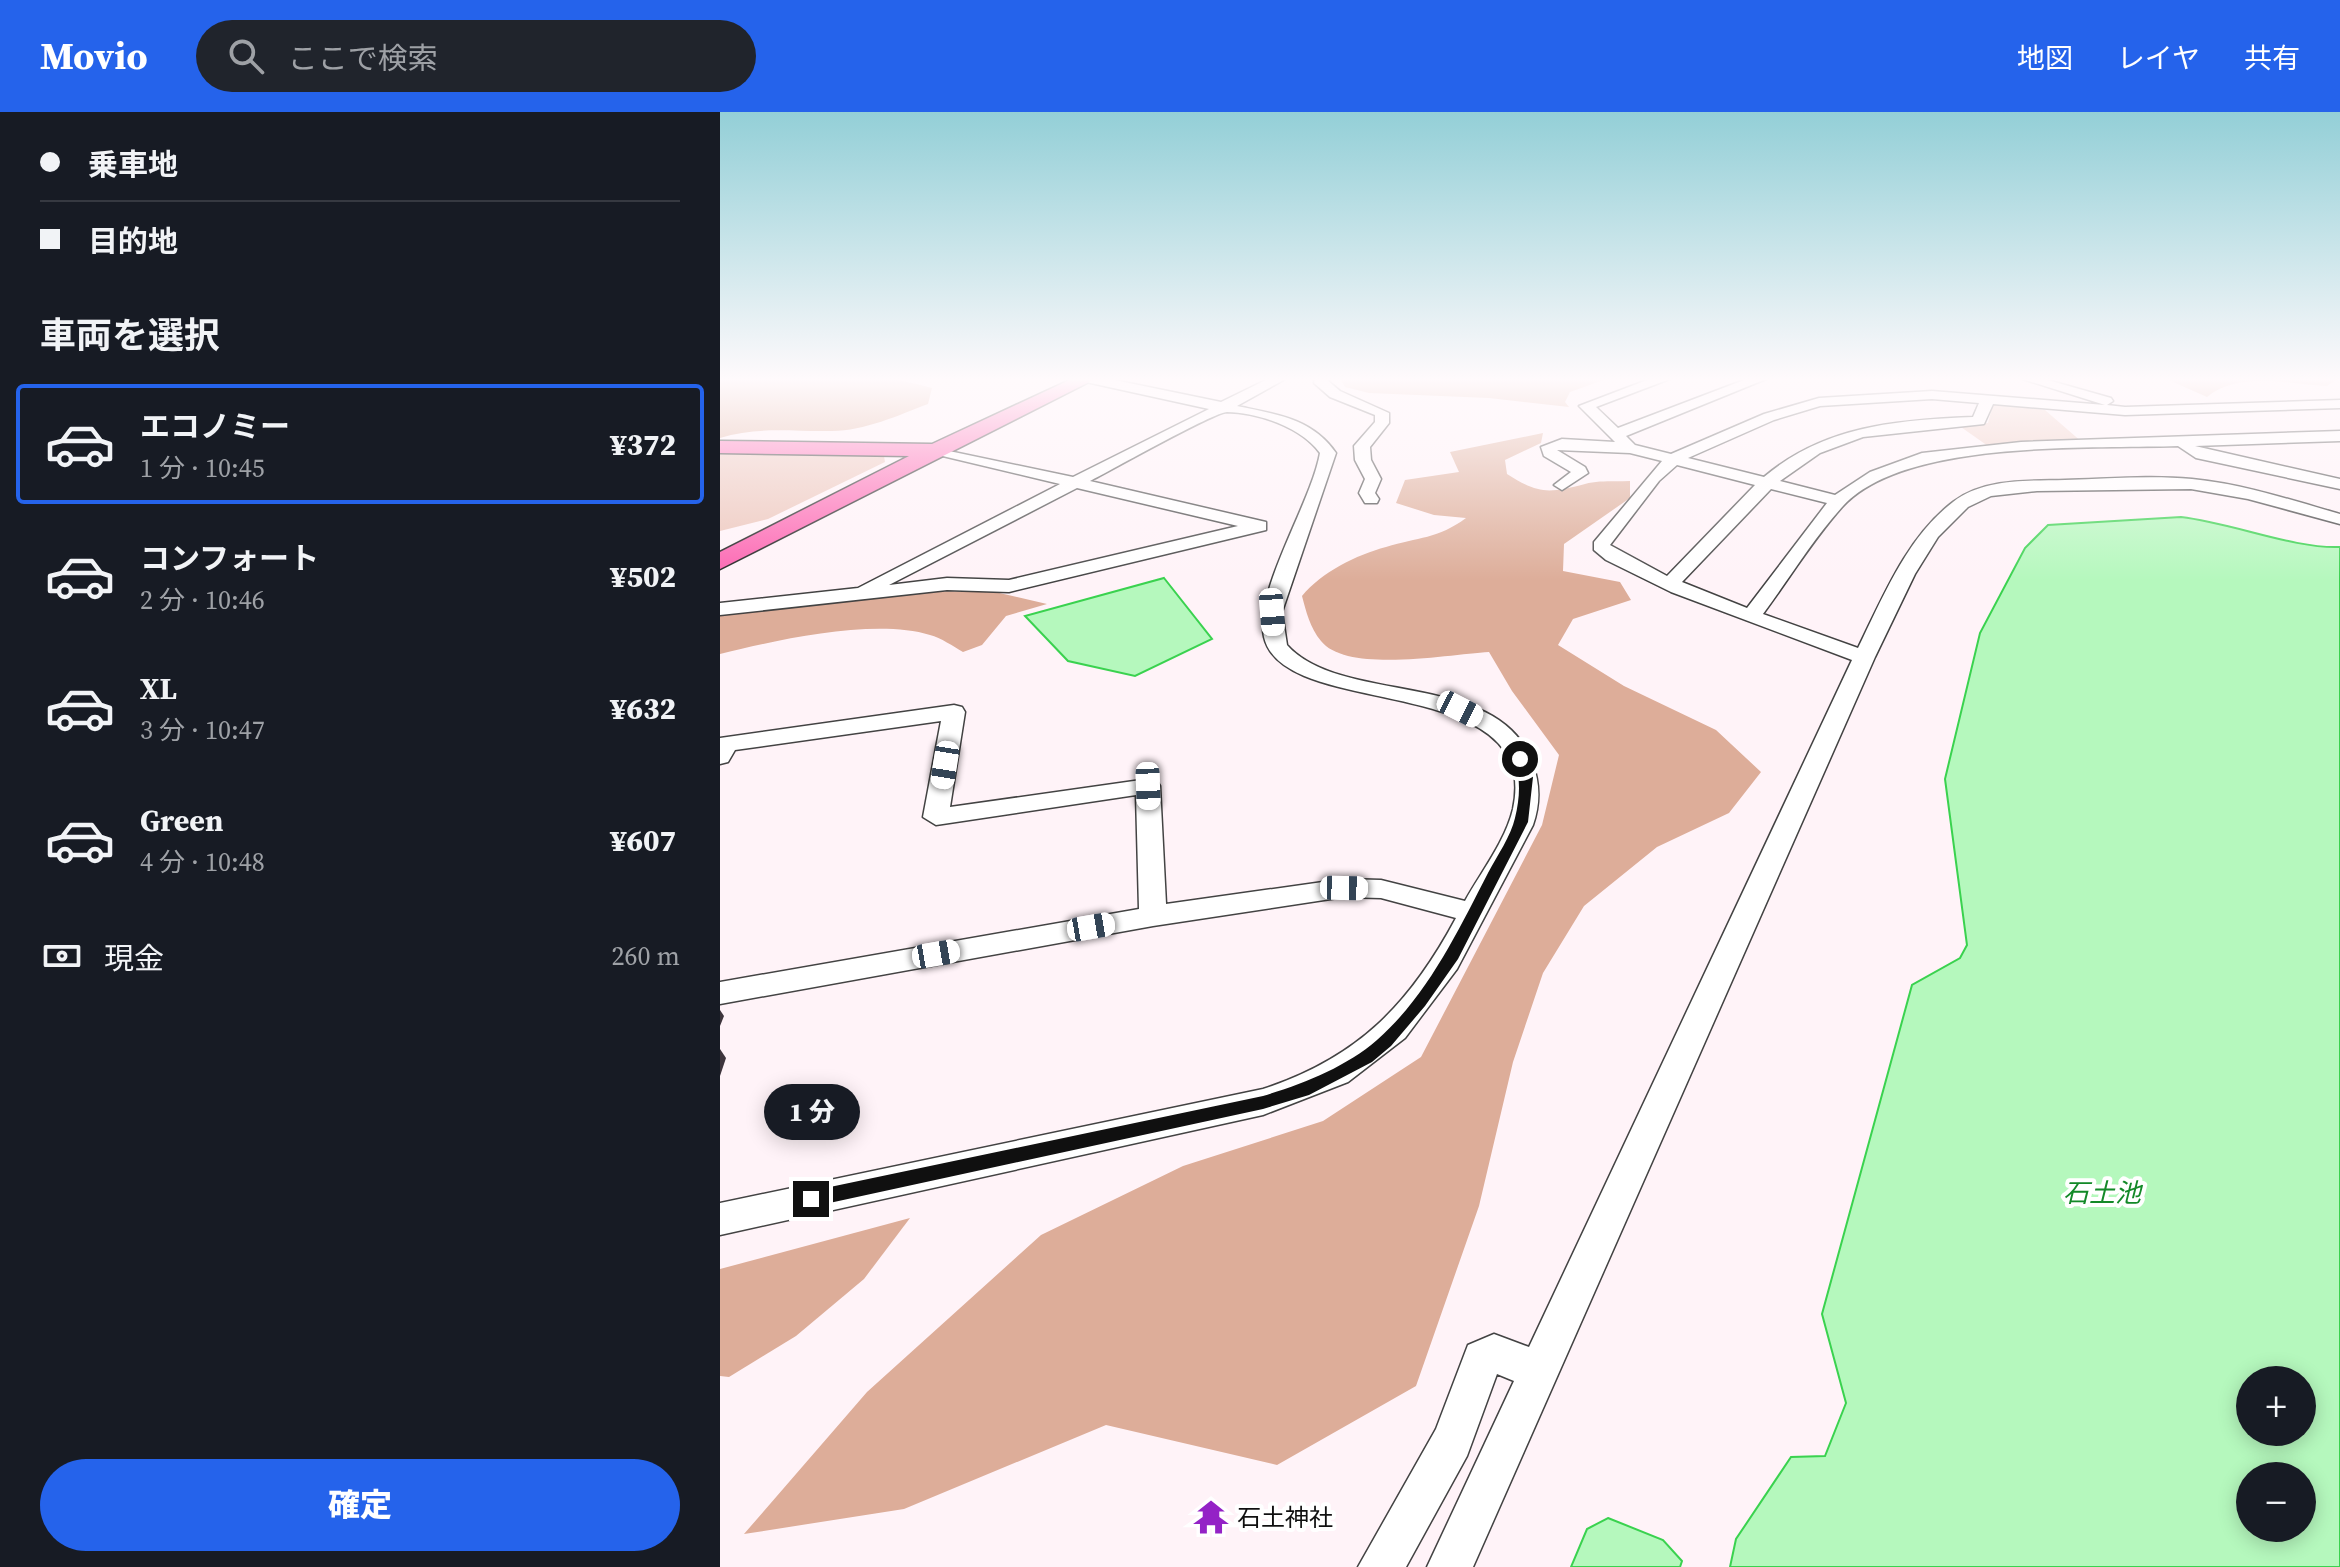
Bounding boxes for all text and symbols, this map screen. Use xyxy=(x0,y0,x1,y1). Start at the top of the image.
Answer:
search box xyxy=(196,20,756,92)
text: Movio xyxy=(40,30,148,82)
icon: search xyxy=(224,34,268,78)
text: ここで検索 xyxy=(288,38,438,79)
text: 地図 xyxy=(2017,39,2073,77)
text: レイヤ xyxy=(2117,39,2200,77)
text: 共有 xyxy=(2244,39,2300,77)
text: 乗車地 xyxy=(88,144,178,185)
text: 目的地 xyxy=(88,221,178,262)
text: 車両を選択 xyxy=(40,311,220,360)
text: エコノミー xyxy=(140,406,290,447)
icon: car xyxy=(44,408,116,480)
text: ¥372 xyxy=(610,424,676,465)
text: 1 分 · 10:45 xyxy=(140,450,265,486)
text: コンフォート xyxy=(140,538,319,579)
icon: car xyxy=(44,540,116,612)
text: ¥502 xyxy=(610,556,676,597)
text: 2 分 · 10:46 xyxy=(140,582,265,618)
car xyxy=(1258,587,1286,637)
text: XL xyxy=(140,668,177,709)
icon: car xyxy=(44,672,116,744)
car xyxy=(1433,687,1487,731)
text: ¥632 xyxy=(610,688,676,729)
text: 3 分 · 10:47 xyxy=(140,712,265,748)
car xyxy=(929,739,961,791)
route start xyxy=(1502,741,1538,777)
car xyxy=(1135,762,1161,810)
text: Green xyxy=(140,800,223,841)
icon: car xyxy=(44,804,116,876)
text: ¥607 xyxy=(610,820,676,861)
text: 4 分 · 10:48 xyxy=(140,844,265,880)
car xyxy=(1320,876,1368,900)
car xyxy=(1065,911,1117,943)
icon: cash xyxy=(40,934,84,978)
text: 現金 xyxy=(104,938,164,979)
text: 260 m xyxy=(612,938,680,974)
car xyxy=(910,938,962,970)
callout: 1 分 xyxy=(763,1083,859,1139)
text: 1 分 xyxy=(789,1094,835,1130)
water label: 石土池 xyxy=(2063,1175,2144,1211)
route end xyxy=(793,1181,829,1217)
map controls xyxy=(2236,1366,2316,1542)
button: + xyxy=(2236,1366,2316,1446)
button: 確定 xyxy=(40,1459,680,1551)
button: − xyxy=(2236,1462,2316,1542)
temple icon: 石土神社 xyxy=(1192,1498,1230,1536)
place label: 石土神社 xyxy=(1237,1501,1333,1534)

